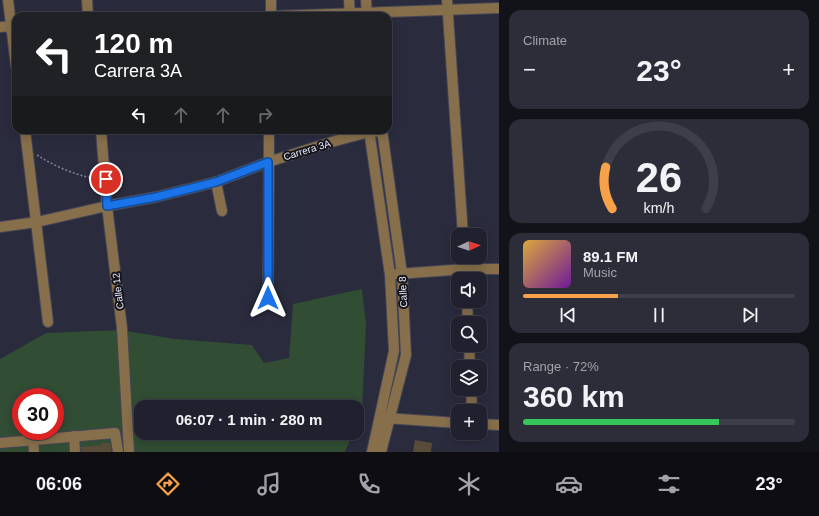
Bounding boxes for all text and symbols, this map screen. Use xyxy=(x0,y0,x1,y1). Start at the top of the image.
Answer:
icon: left xyxy=(28,28,80,80)
text: 120 m xyxy=(94,28,173,59)
text: Climate xyxy=(523,33,567,48)
text: 23° xyxy=(636,54,682,87)
text: − xyxy=(523,57,536,82)
text: + xyxy=(782,57,795,82)
text: Carrera 3A xyxy=(94,61,182,81)
icon: left xyxy=(128,104,150,126)
icon: ahead xyxy=(170,104,192,126)
icon: ahead xyxy=(212,104,234,126)
icon: right xyxy=(254,104,276,126)
street label: Carrera 3A xyxy=(282,137,332,162)
text: 26 xyxy=(636,154,682,201)
pin xyxy=(89,162,123,196)
icon: arrive xyxy=(95,168,117,190)
text: km/h xyxy=(644,200,675,216)
north arrow xyxy=(451,228,487,264)
map controls xyxy=(451,228,487,440)
text: 89.1 FM xyxy=(583,248,638,265)
text: Music xyxy=(583,265,617,280)
street label: Calle 12 xyxy=(110,272,126,310)
button: sound xyxy=(451,272,487,308)
street label: Calle 8 xyxy=(397,276,409,308)
position arrow xyxy=(247,277,289,319)
icon: previous xyxy=(557,304,579,326)
icon: pause xyxy=(648,304,670,326)
icon: next xyxy=(739,304,761,326)
button: search xyxy=(451,316,487,352)
text: Range · 72% xyxy=(523,359,599,374)
button: layers xyxy=(451,360,487,396)
text: 360 km xyxy=(523,380,625,413)
speed limit sign: 30 xyxy=(12,388,64,440)
button: + xyxy=(451,404,487,440)
text: 06:07 · 1 min · 280 m xyxy=(176,411,322,428)
icon: directions xyxy=(154,470,182,498)
icon: music xyxy=(255,470,283,498)
icon: phone xyxy=(355,470,383,498)
icon: climate xyxy=(455,470,483,498)
icon: car xyxy=(555,470,583,498)
icon: filters xyxy=(655,470,683,498)
text: 06:06 xyxy=(36,474,82,494)
text: 23° xyxy=(756,474,783,494)

